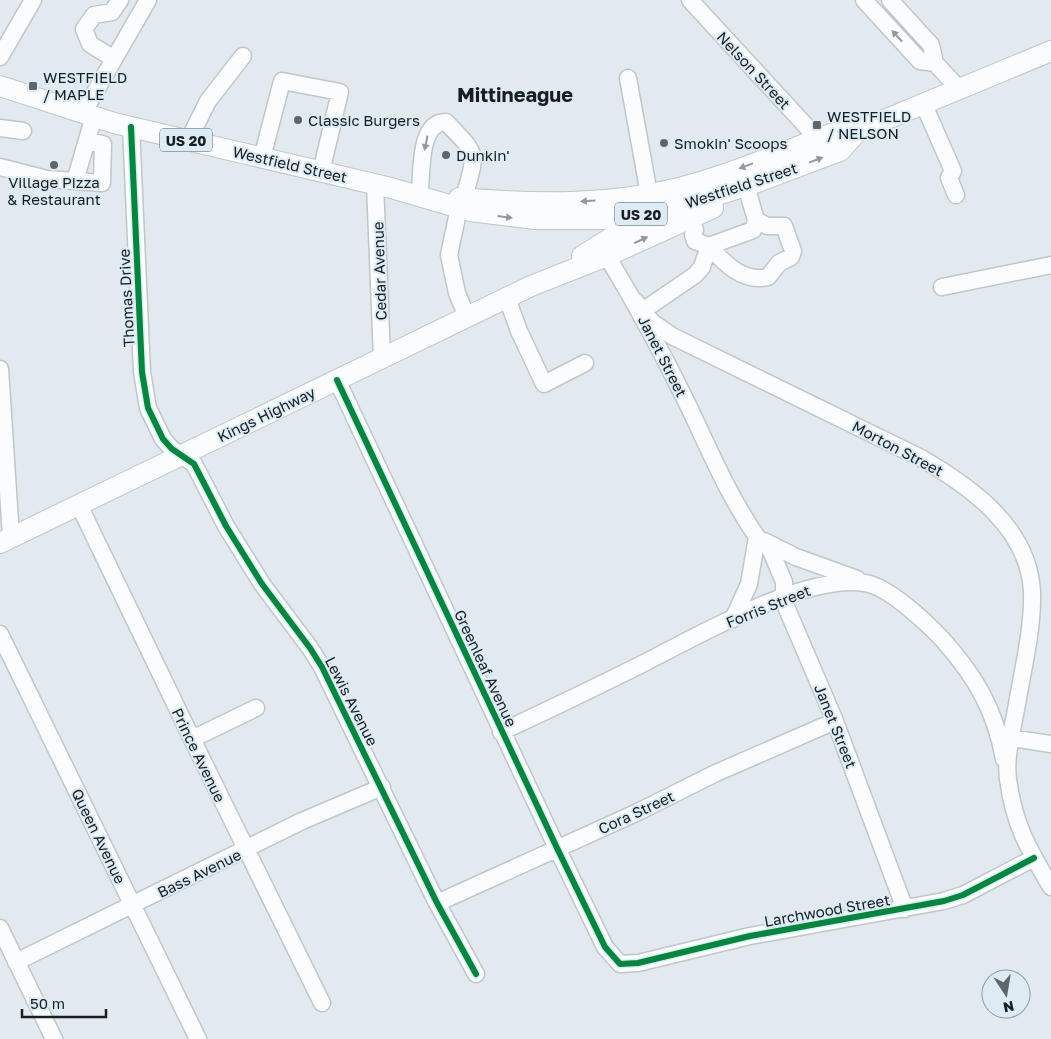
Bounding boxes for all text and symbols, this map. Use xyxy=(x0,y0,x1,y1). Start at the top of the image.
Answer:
street label: Nelson Street xyxy=(714,28,794,112)
one-way arrow xyxy=(891,31,903,43)
place label: WESTFIELD / MAPLE xyxy=(43,68,127,103)
marker: WESTFIELD / MAPLE xyxy=(27,80,39,92)
district label: Mittineague xyxy=(457,82,573,106)
place label: WESTFIELD / NELSON xyxy=(827,107,911,142)
place label: Classic Burgers xyxy=(308,111,420,129)
marker: Classic Burgers xyxy=(292,114,304,126)
marker: WESTFIELD / NELSON xyxy=(811,119,823,131)
road number: US 20 xyxy=(160,128,212,152)
place label: Smokin' Scoops xyxy=(674,134,787,152)
one-way arrow xyxy=(421,135,429,151)
marker: Smokin' Scoops xyxy=(658,137,670,149)
street label: Westfield Street xyxy=(231,142,349,186)
place label: Dunkin' xyxy=(456,146,510,164)
marker: Dunkin' xyxy=(440,149,452,161)
one-way arrow xyxy=(809,156,824,163)
street label: Westfield Street xyxy=(683,158,799,212)
marker: Village Pizza & Restaurant xyxy=(48,159,60,171)
one-way arrow xyxy=(738,163,753,170)
place label: Village Pizza & Restaurant xyxy=(7,173,101,208)
one-way arrow xyxy=(579,198,595,206)
road number: US 20 xyxy=(615,202,667,225)
one-way arrow xyxy=(498,213,514,221)
street label: Cedar Avenue xyxy=(368,221,390,321)
one-way arrow xyxy=(634,236,648,244)
street label: Thomas Drive xyxy=(114,248,138,347)
street label: Janet Street xyxy=(635,312,691,400)
street label: Kings Highway xyxy=(214,382,318,445)
street label: Morton Street xyxy=(849,416,947,480)
street label: Forris Street xyxy=(723,581,813,631)
street label: Greenleaf Avenue xyxy=(451,607,521,730)
street label: Lewis Avenue xyxy=(322,653,382,749)
street label: Janet Street xyxy=(811,681,861,771)
street label: Prince Avenue xyxy=(168,705,230,805)
street label: Queen Avenue xyxy=(68,786,130,887)
street label: Cora Street xyxy=(595,787,677,837)
street label: Bass Avenue xyxy=(154,845,244,901)
street label: Larchwood Street xyxy=(763,890,891,930)
north arrow xyxy=(981,969,1031,1019)
scale bar xyxy=(22,986,106,1018)
text: 50 m xyxy=(30,994,65,1012)
text: N xyxy=(1002,998,1016,1017)

